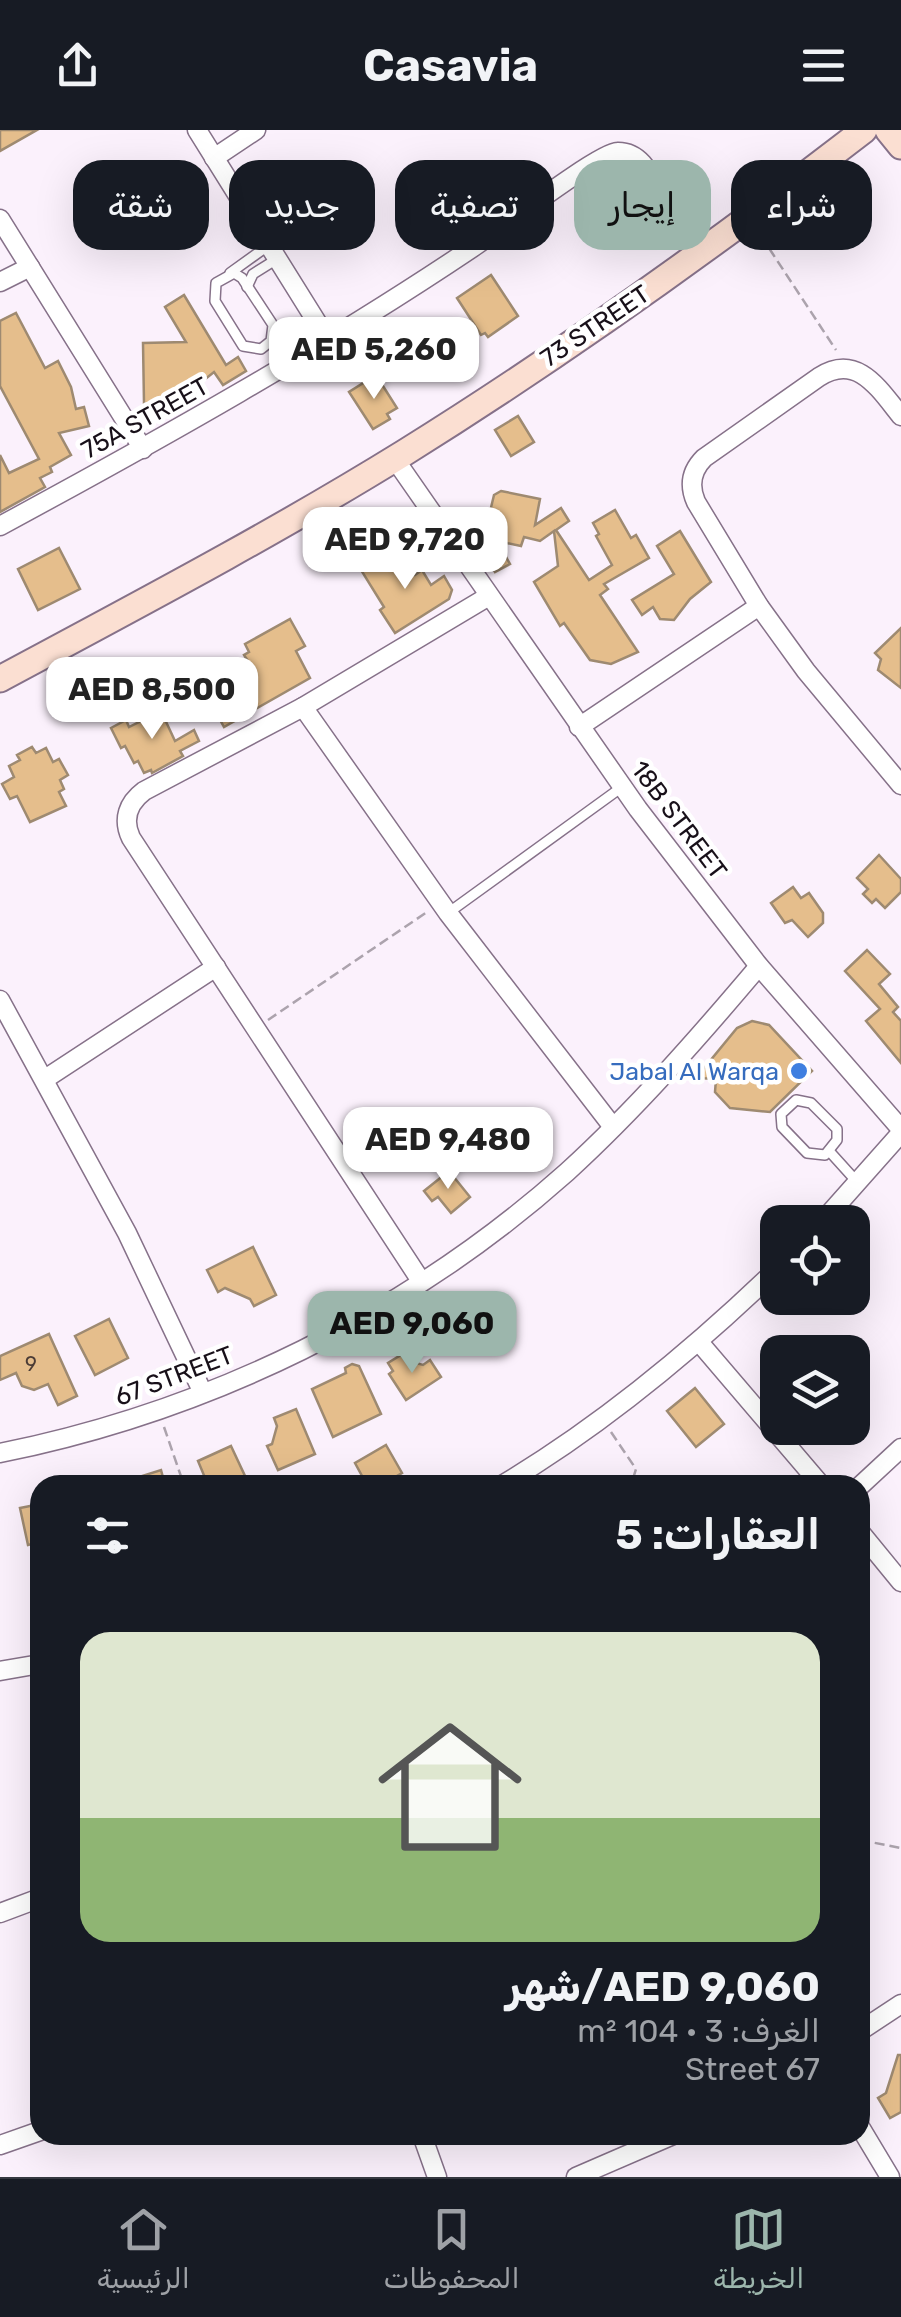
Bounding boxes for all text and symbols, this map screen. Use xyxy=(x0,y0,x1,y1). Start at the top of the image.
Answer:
icon: share xyxy=(50,38,105,93)
icon: menu xyxy=(796,38,851,93)
text: Casavia xyxy=(363,39,538,92)
chip: شقة xyxy=(73,160,209,250)
chip: جديد xyxy=(229,160,375,250)
chip: تصفية xyxy=(395,160,554,250)
chip: إيجار xyxy=(574,160,711,250)
chip: شراء xyxy=(731,160,872,250)
street label: 73 STREET xyxy=(535,279,655,373)
pin: AED 5,260 xyxy=(260,317,488,402)
text: AED 5,260 xyxy=(291,330,457,368)
street label: 75A STREET xyxy=(76,371,214,465)
pin: AED 9,720 xyxy=(291,507,519,592)
text: AED 9,720 xyxy=(325,520,485,558)
pin: AED 8,500 xyxy=(38,657,266,742)
text: AED 8,500 xyxy=(68,670,236,708)
street label: 18B STREET xyxy=(625,755,733,885)
place label: Jabal Al Warqa xyxy=(609,1057,779,1086)
marker: Jabal Al Warqa xyxy=(788,1060,810,1082)
pin: AED 9,480 xyxy=(334,1107,562,1192)
text: AED 9,480 xyxy=(365,1120,531,1158)
map controls xyxy=(760,1205,870,1445)
button: locate xyxy=(760,1205,870,1315)
pin: AED 9,060 xyxy=(298,1291,526,1376)
text: AED 9,060 xyxy=(330,1304,494,1342)
button: layers xyxy=(760,1335,870,1445)
street label: 67 STREET xyxy=(111,1340,237,1412)
house number: 9 xyxy=(25,1352,37,1376)
icon: filters xyxy=(80,1508,135,1563)
text: العقارات: 5 xyxy=(616,1510,820,1560)
icon: home xyxy=(360,1697,540,1877)
text: AED 9,060/شهر xyxy=(506,1962,820,2012)
text: الغرف: 3 · 104 m² xyxy=(577,2012,820,2050)
text: 67 Street xyxy=(685,2050,820,2088)
tab: الرئيسية xyxy=(97,2202,190,2295)
tab: المحفوظات xyxy=(383,2202,520,2295)
tab: الخريطة xyxy=(713,2202,804,2295)

